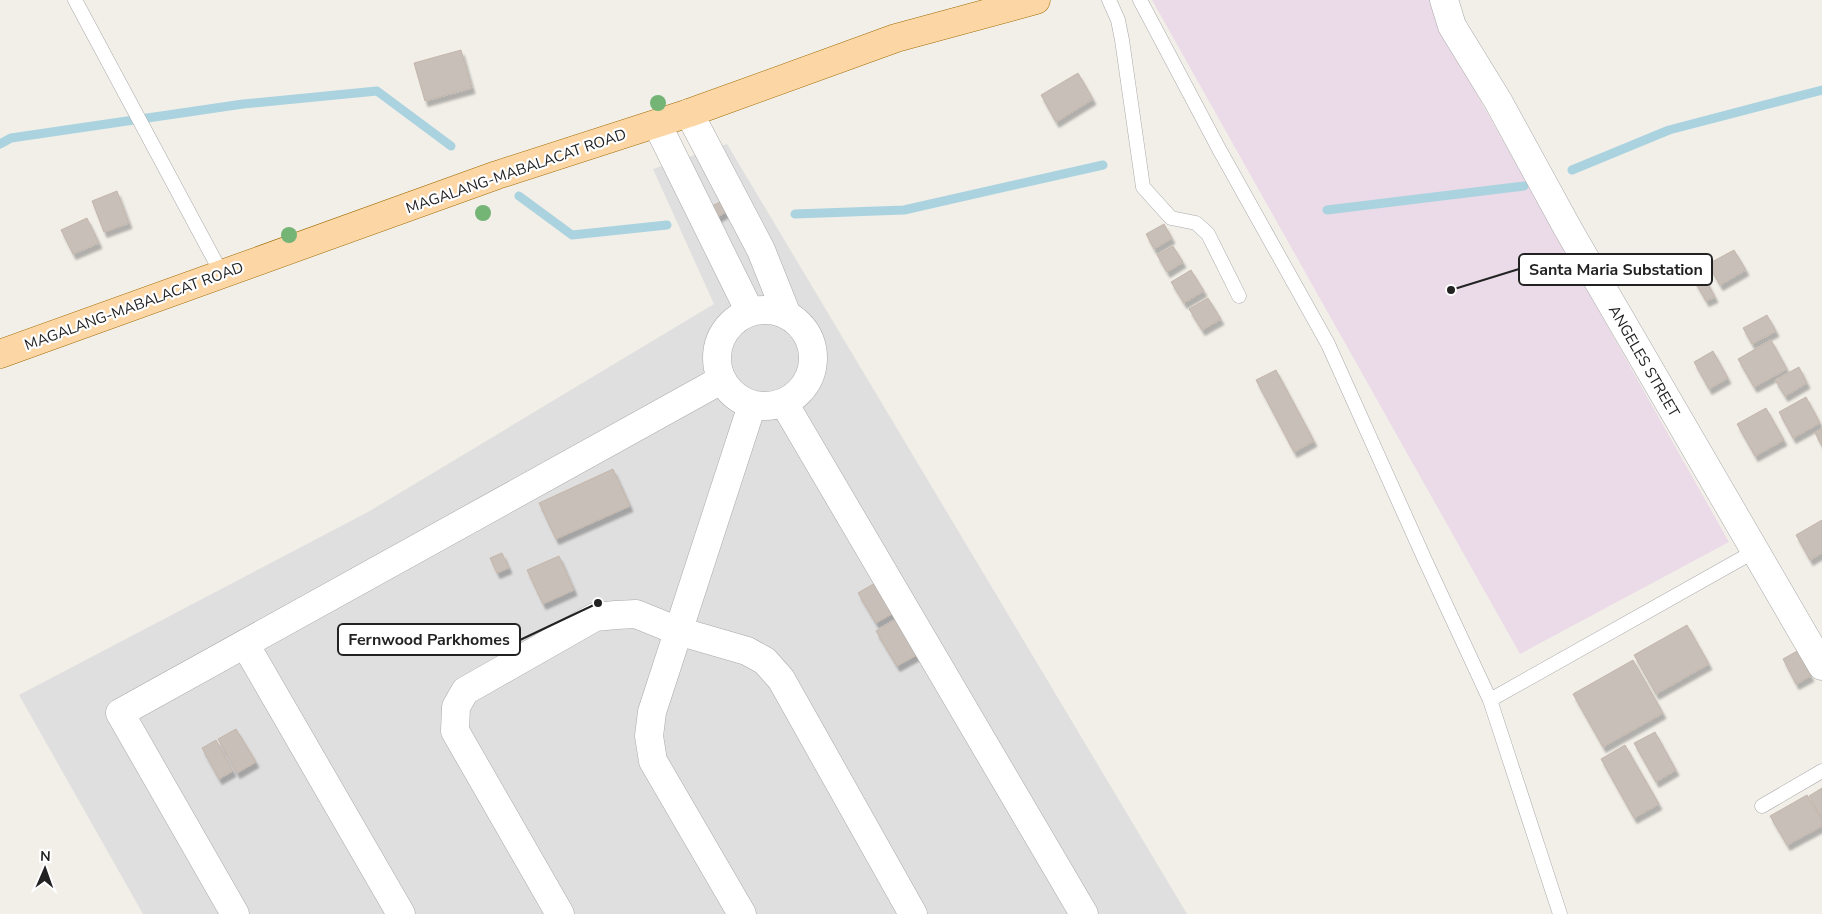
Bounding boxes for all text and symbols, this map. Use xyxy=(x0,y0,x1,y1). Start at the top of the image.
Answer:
street label: MAGALANG-MABALACAT ROAD xyxy=(403,124,629,218)
callout: Santa Maria Substation xyxy=(1519,254,1712,285)
street label: MAGALANG-MABALACAT ROAD xyxy=(22,257,246,355)
text: Santa Maria Substation xyxy=(1529,259,1703,281)
street label: ANGELES STREET xyxy=(1604,301,1684,421)
callout: Fernwood Parkhomes xyxy=(338,624,520,655)
text: Fernwood Parkhomes xyxy=(348,629,510,651)
north arrow xyxy=(20,844,70,894)
text: N xyxy=(40,847,51,866)

